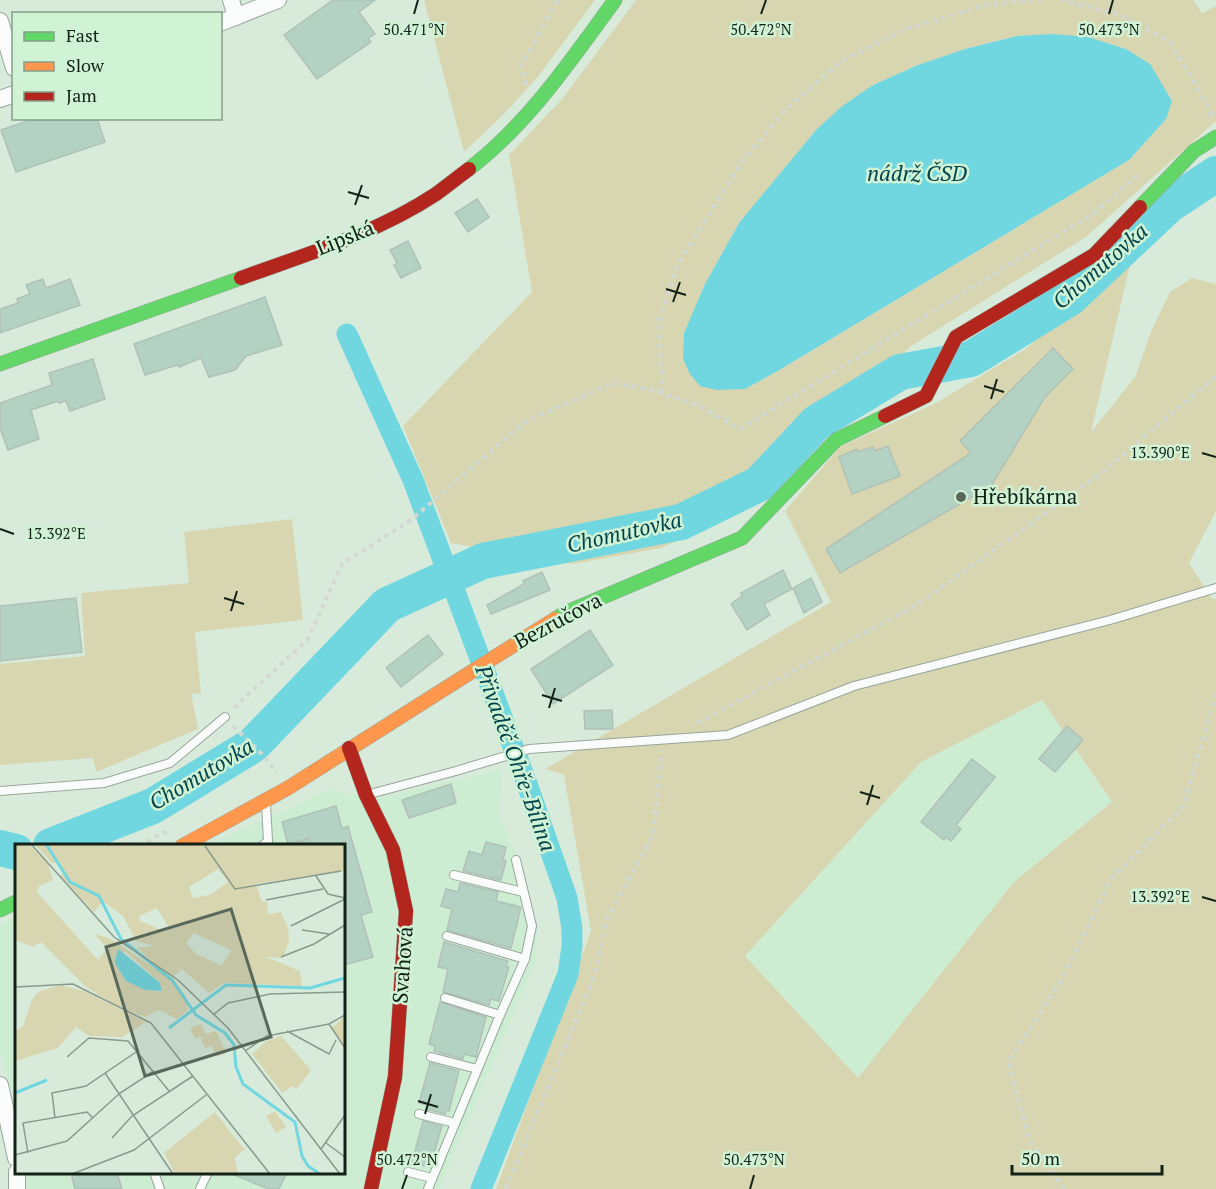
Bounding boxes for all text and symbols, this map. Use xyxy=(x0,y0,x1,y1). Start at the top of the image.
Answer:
legend xyxy=(12,12,222,120)
text: 50.471°N xyxy=(383,19,445,39)
text: 50.472°N xyxy=(730,19,792,39)
text: 50.473°N xyxy=(1078,19,1140,39)
text: Fast xyxy=(66,23,100,47)
text: Slow xyxy=(66,53,105,77)
text: Jam xyxy=(66,83,97,107)
water label: nádrž ČSD xyxy=(867,158,968,187)
street label: Lipská xyxy=(311,213,378,261)
water label: Chomutovka xyxy=(1046,216,1153,315)
text: 13.390°E xyxy=(1130,442,1190,462)
place label: Hřebíkárna xyxy=(973,482,1078,510)
marker: Hřebíkárna xyxy=(954,490,968,504)
water label: Chomutovka xyxy=(564,504,684,559)
text: 13.392°E xyxy=(26,523,86,543)
street label: Bezručova xyxy=(509,585,607,655)
water label: Přivaděč Ohře-Bílina xyxy=(469,660,564,855)
water label: Chomutovka xyxy=(143,731,258,816)
inset map xyxy=(15,844,345,1174)
text: 13.392°E xyxy=(1130,886,1190,906)
street label: Svahová xyxy=(385,925,419,1004)
scale bar xyxy=(1012,1138,1162,1176)
text: 50 m xyxy=(1021,1146,1061,1170)
text: 50.472°N xyxy=(376,1149,438,1169)
text: 50.473°N xyxy=(723,1149,785,1169)

